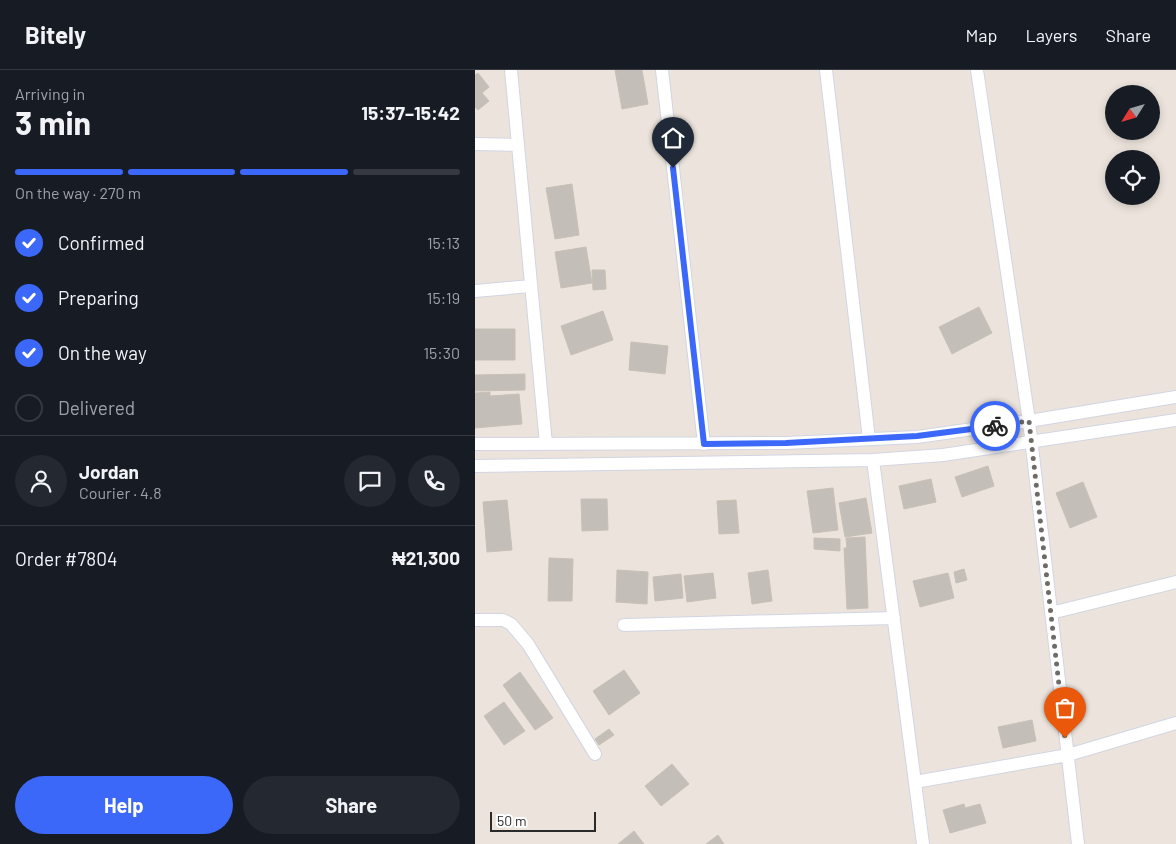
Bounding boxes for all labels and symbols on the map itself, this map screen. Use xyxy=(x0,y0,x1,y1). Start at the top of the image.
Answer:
north arrow xyxy=(1105,85,1160,140)
pin xyxy=(652,117,694,168)
courier xyxy=(970,401,1020,451)
pin xyxy=(1044,687,1086,738)
scale bar xyxy=(490,809,596,832)

